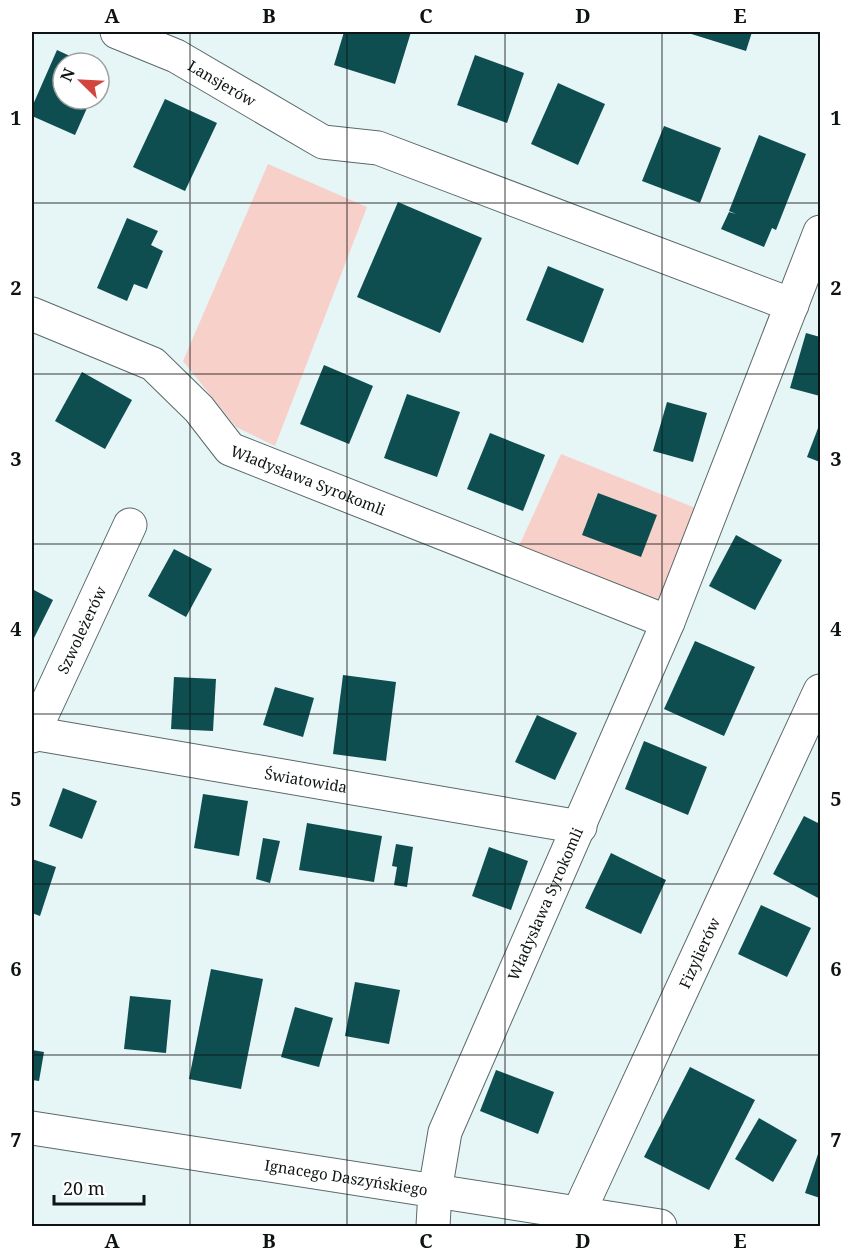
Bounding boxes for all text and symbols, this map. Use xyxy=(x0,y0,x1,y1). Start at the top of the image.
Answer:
text: A xyxy=(104,2,120,29)
text: B xyxy=(262,2,276,29)
text: C xyxy=(419,2,433,29)
text: D xyxy=(575,2,591,29)
text: E xyxy=(733,2,747,29)
north arrow xyxy=(51,51,111,111)
street label: Lansjerów xyxy=(184,55,260,111)
text: N xyxy=(55,64,80,85)
text: 1 xyxy=(10,104,22,131)
text: 1 xyxy=(830,104,842,131)
text: 2 xyxy=(10,274,22,301)
text: 2 xyxy=(830,274,842,301)
street label: Władysława Syrokomli xyxy=(228,440,389,520)
text: 3 xyxy=(10,445,22,472)
text: 3 xyxy=(830,445,842,472)
street label: Szwoleżerów xyxy=(52,583,110,677)
text: 4 xyxy=(10,615,22,642)
text: 4 xyxy=(830,615,842,642)
street label: Światowida xyxy=(263,763,349,797)
text: 5 xyxy=(10,785,22,812)
text: 5 xyxy=(830,785,842,812)
street label: Władysława Syrokomli xyxy=(503,824,587,983)
street label: Fizylierów xyxy=(674,914,724,991)
text: 6 xyxy=(10,955,22,982)
text: 6 xyxy=(830,955,842,982)
text: 7 xyxy=(10,1126,22,1153)
text: 7 xyxy=(830,1126,842,1153)
street label: Ignacego Daszyńskiego xyxy=(263,1154,429,1200)
scale bar xyxy=(54,1168,144,1206)
text: 20 m xyxy=(63,1176,105,1200)
text: A xyxy=(104,1227,120,1254)
text: B xyxy=(262,1227,276,1254)
text: C xyxy=(419,1227,433,1254)
text: D xyxy=(575,1227,591,1254)
text: E xyxy=(733,1227,747,1254)

